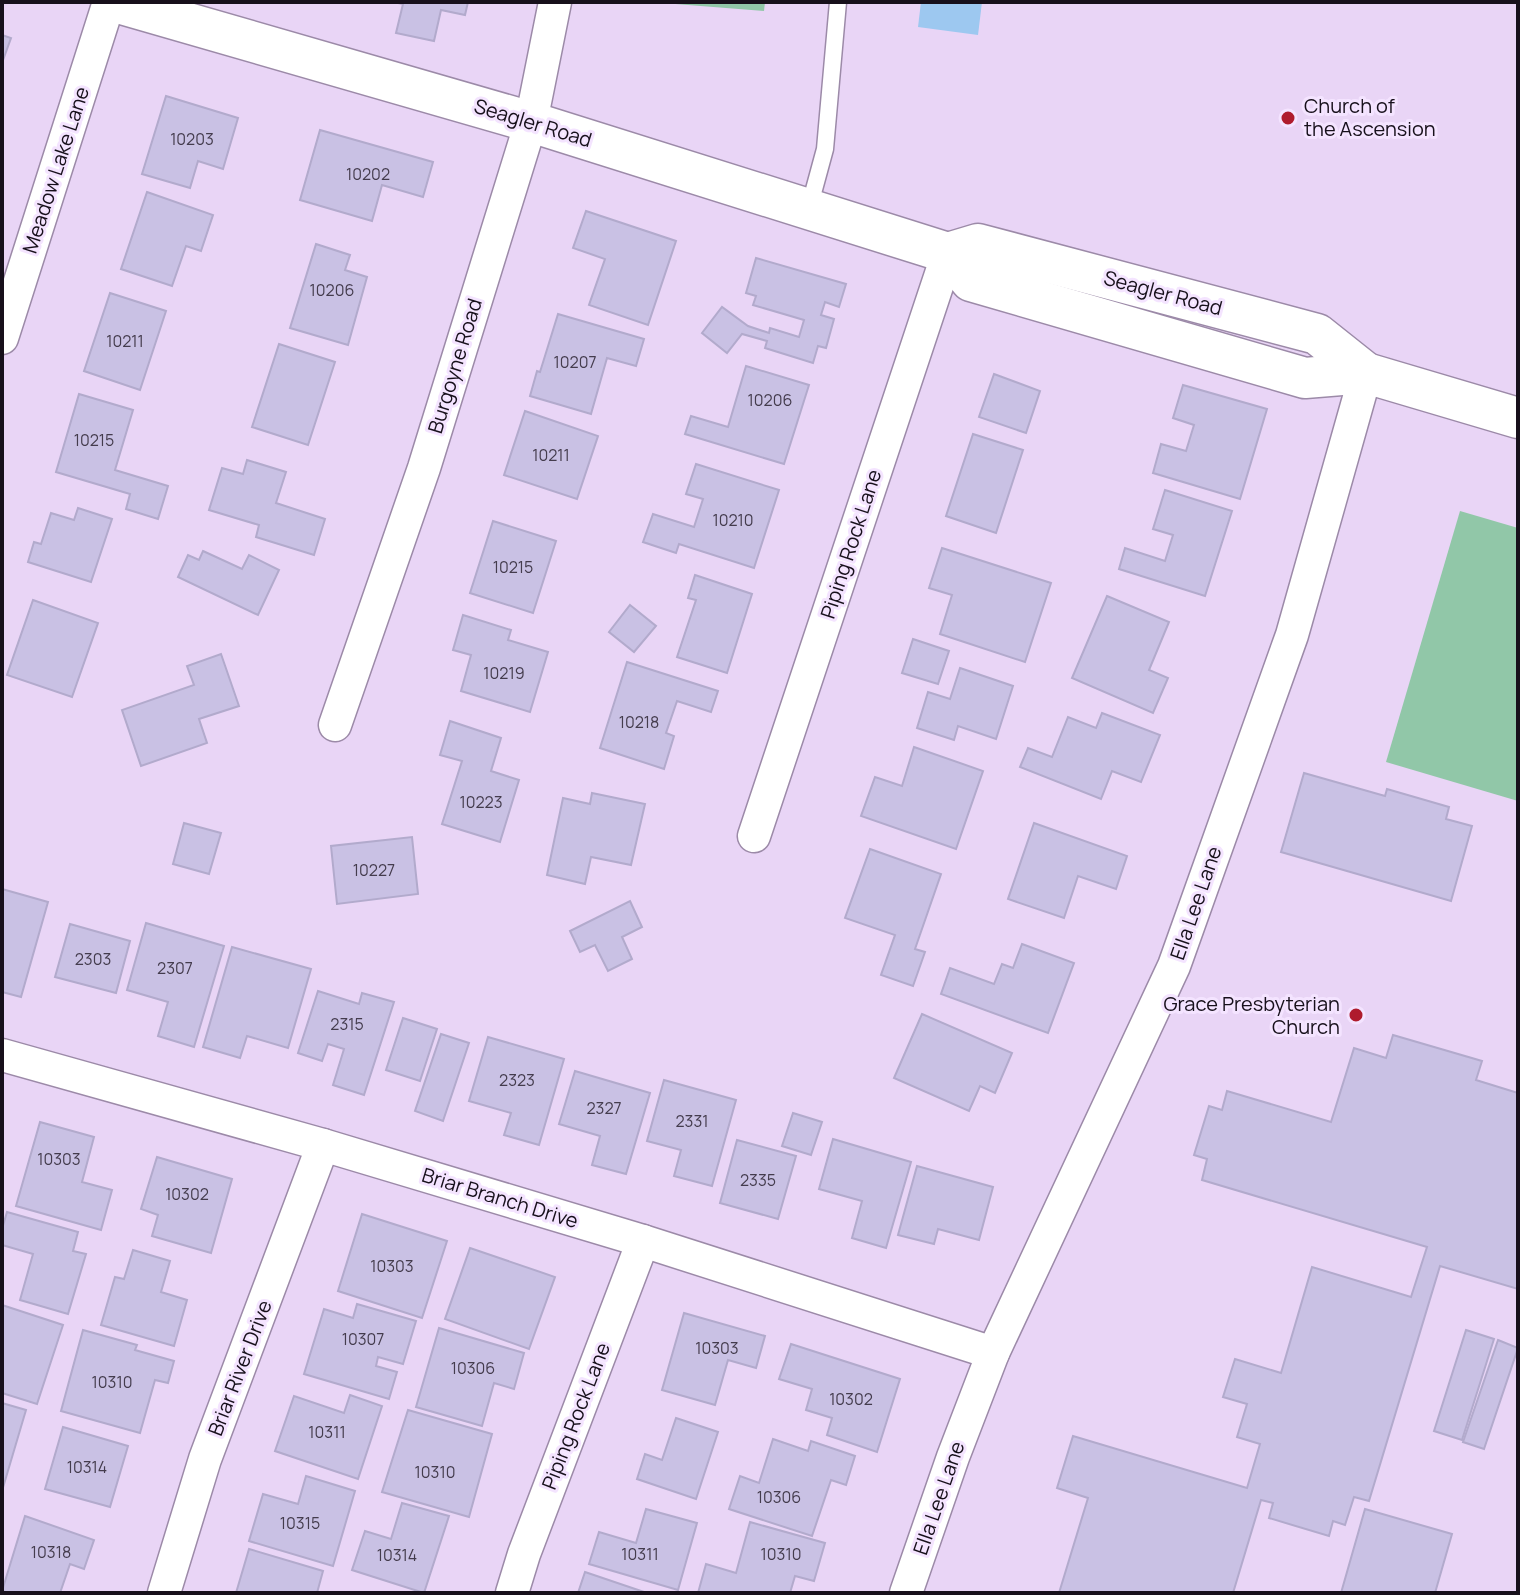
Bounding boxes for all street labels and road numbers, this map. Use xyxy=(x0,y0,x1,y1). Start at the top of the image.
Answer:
street label: Meadow Lake Lane xyxy=(16,83,95,257)
street label: Seagler Road xyxy=(471,92,595,153)
street label: Seagler Road xyxy=(1101,264,1225,321)
street label: Burgoyne Road xyxy=(421,295,488,437)
street label: Piping Rock Lane xyxy=(814,466,887,622)
street label: Ella Lee Lane xyxy=(1164,843,1228,963)
street label: Briar Branch Drive xyxy=(419,1161,582,1234)
street label: Briar River Drive xyxy=(201,1296,278,1439)
street label: Piping Rock Lane xyxy=(535,1339,616,1493)
street label: Ella Lee Lane xyxy=(907,1438,971,1558)

